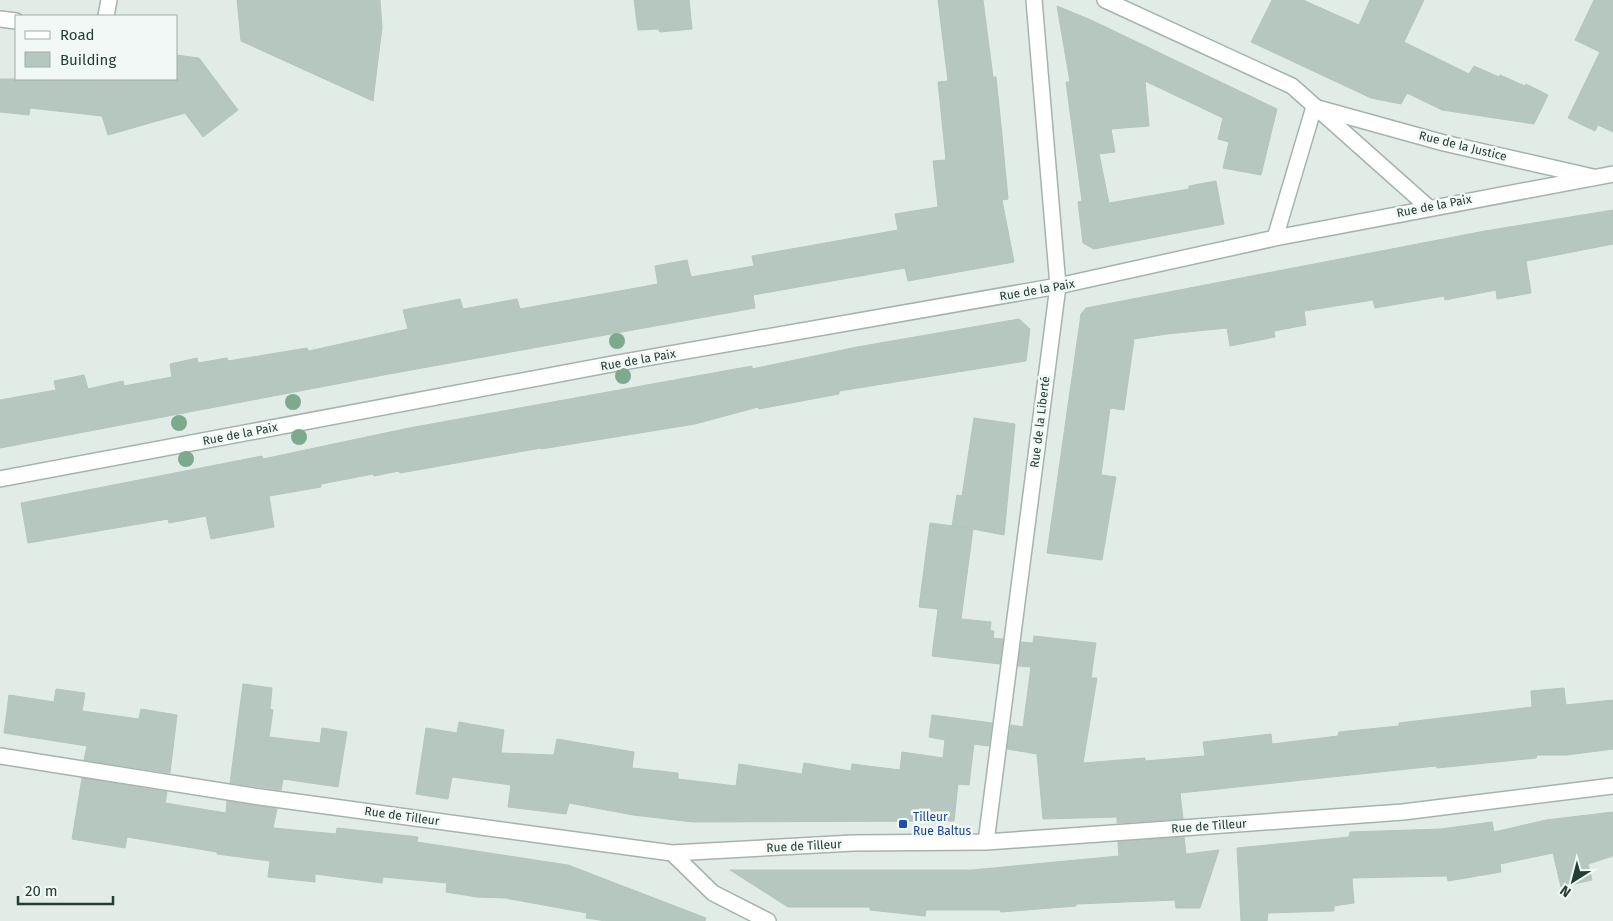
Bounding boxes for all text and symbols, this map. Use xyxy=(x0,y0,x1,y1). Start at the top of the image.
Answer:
legend xyxy=(15,15,178,80)
text: Road xyxy=(60,26,95,44)
text: Building xyxy=(60,51,116,69)
street label: Rue de la Justice xyxy=(1418,128,1508,164)
street label: Rue de la Paix xyxy=(1395,192,1473,220)
street label: Rue de la Paix xyxy=(998,276,1076,303)
street label: Rue de la Paix xyxy=(599,346,677,373)
street label: Rue de la Liberté xyxy=(1027,375,1053,469)
street label: Rue de la Paix xyxy=(201,420,279,448)
street label: Rue de Tilleur xyxy=(364,804,441,828)
place label: Tilleur Rue Baltus xyxy=(913,810,972,838)
street label: Rue de Tilleur xyxy=(1171,816,1248,836)
marker: Tilleur Rue Baltus xyxy=(897,818,909,830)
street label: Rue de Tilleur xyxy=(766,837,842,855)
north arrow xyxy=(1548,856,1598,906)
scale bar xyxy=(18,874,112,906)
text: 20 m xyxy=(25,882,58,900)
text: N xyxy=(1557,882,1574,901)

